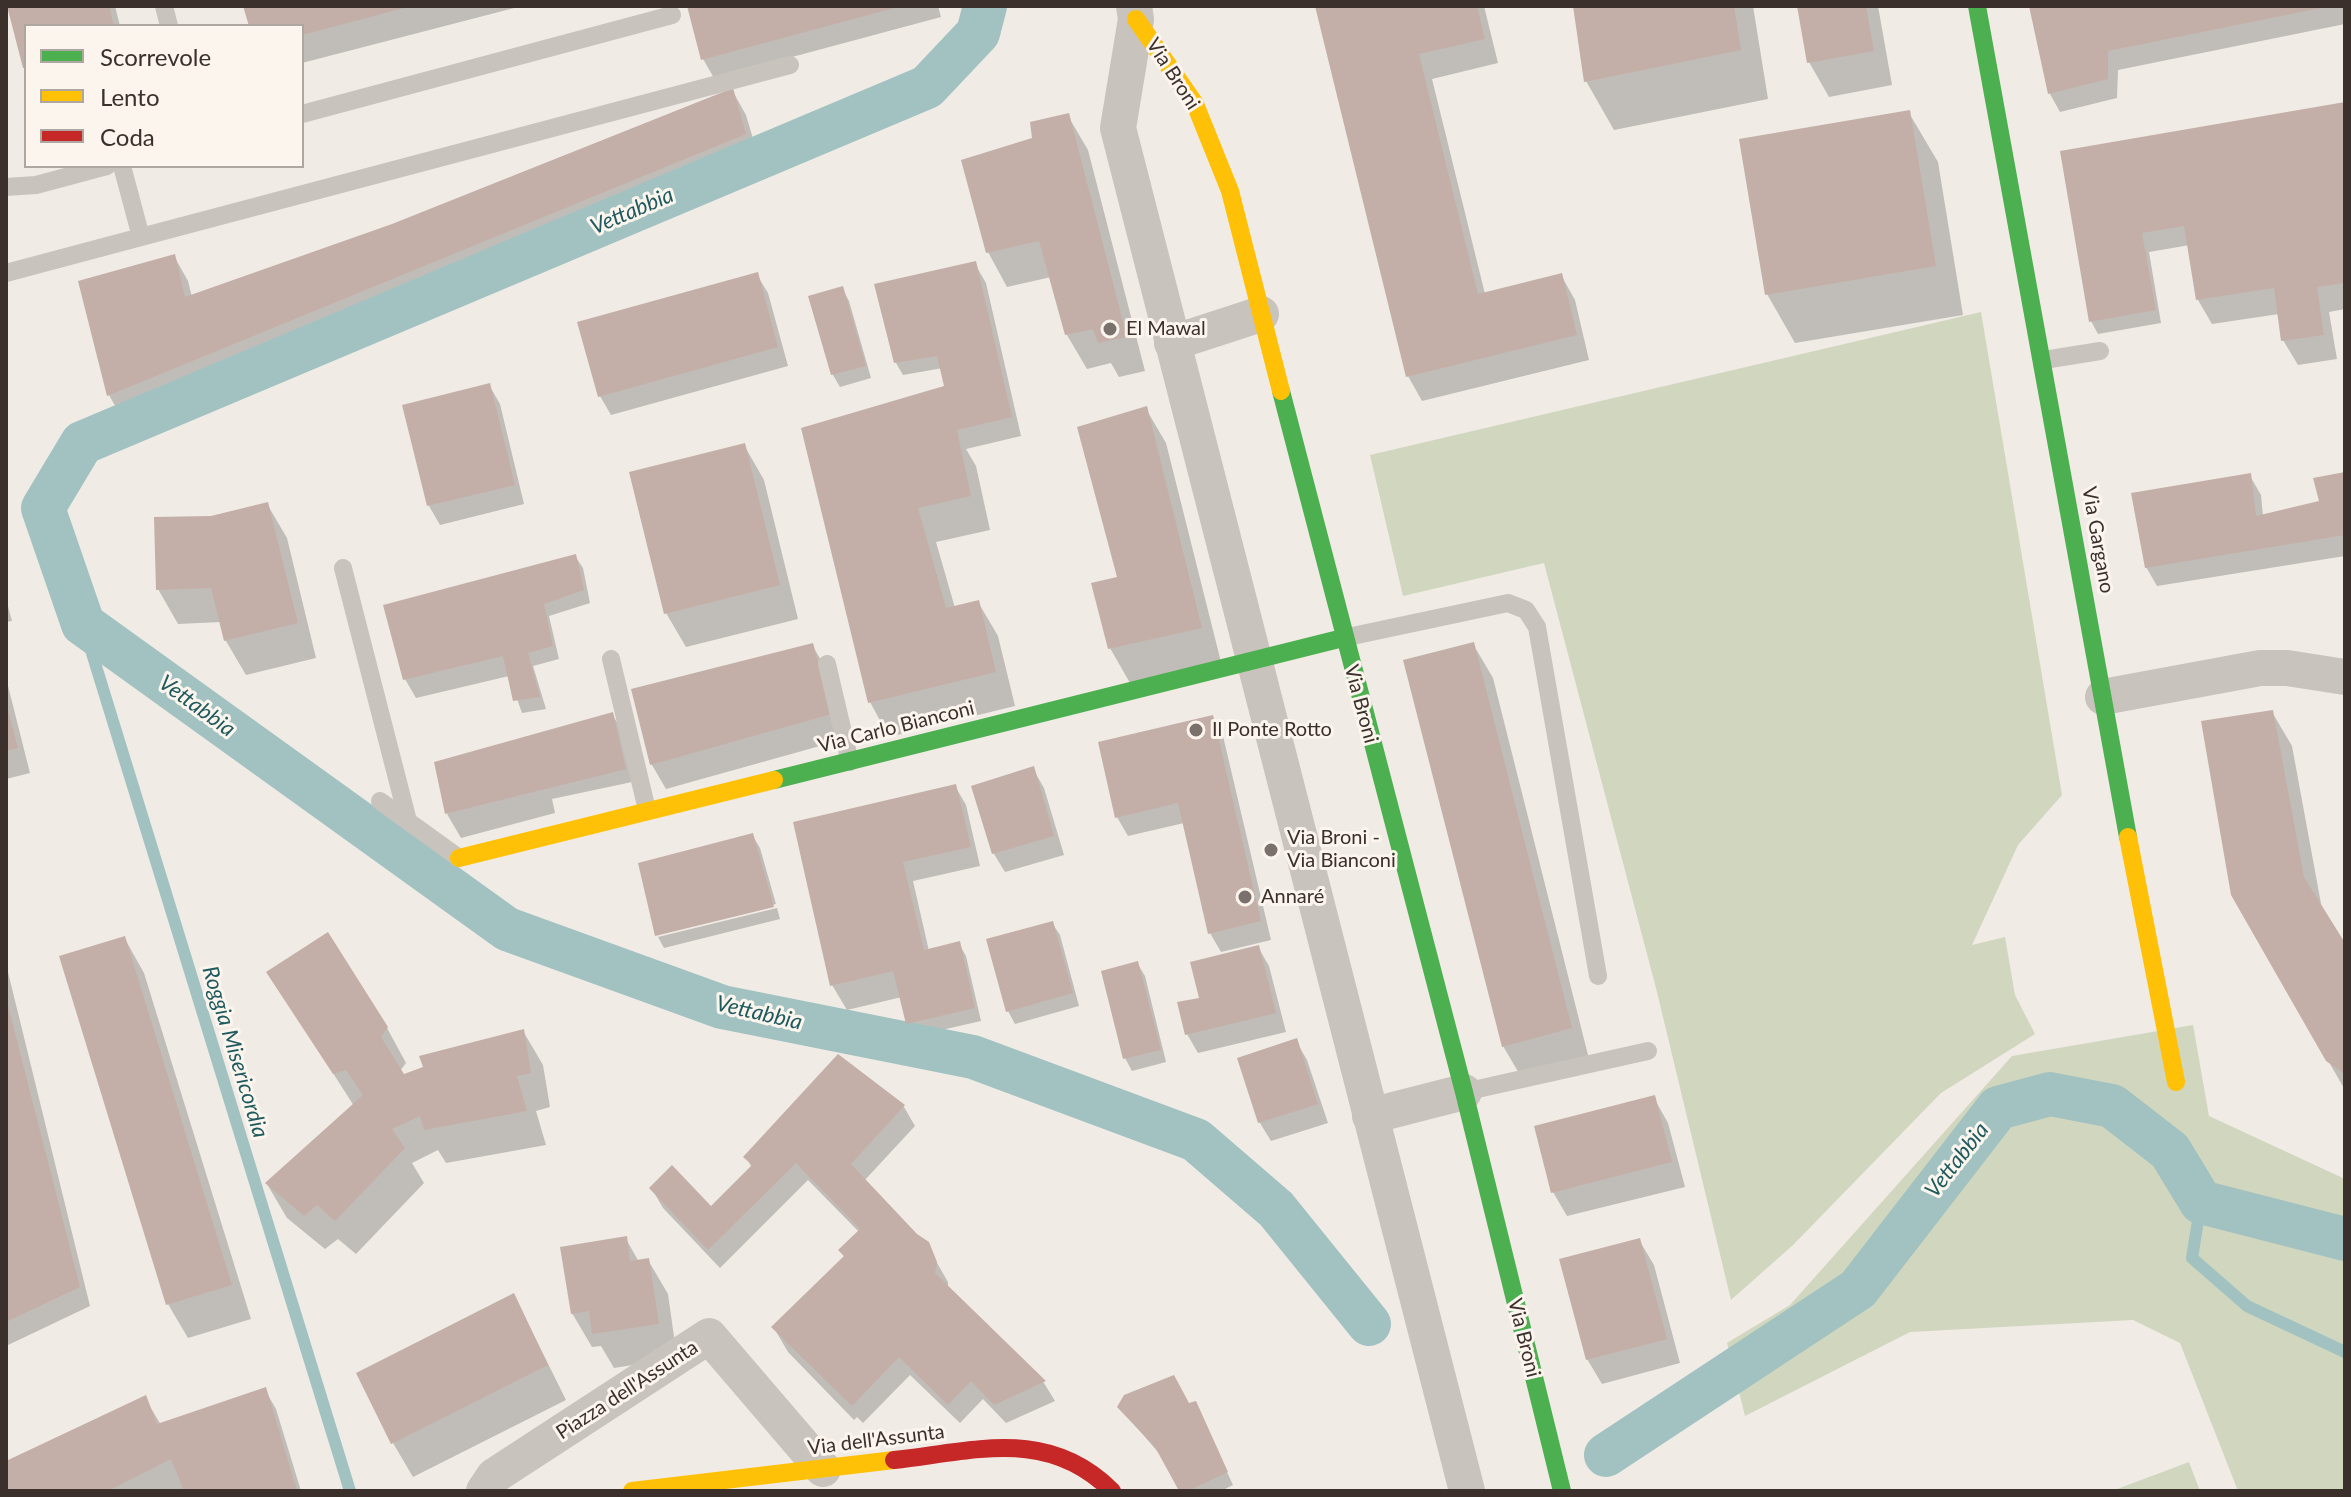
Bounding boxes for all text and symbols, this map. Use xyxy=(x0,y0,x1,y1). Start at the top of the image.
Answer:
legend xyxy=(24,24,304,168)
street label: Via Broni xyxy=(1141,34,1205,114)
text: Scorrevole xyxy=(100,42,211,71)
text: Lento xyxy=(100,82,160,111)
text: Coda xyxy=(100,122,155,151)
water label: Vettabbia xyxy=(586,182,678,240)
place label: El Mawal xyxy=(1126,317,1206,341)
marker: El Mawal xyxy=(1101,320,1119,338)
street label: Via Gargano xyxy=(2077,485,2119,595)
street label: Via Broni xyxy=(1339,662,1383,746)
water label: Vettabbia xyxy=(154,670,240,742)
street label: Via Carlo Bianconi xyxy=(815,696,977,758)
place label: Il Ponte Rotto xyxy=(1212,718,1332,742)
marker: Il Ponte Rotto xyxy=(1187,721,1205,739)
place label: Via Broni - Via Bianconi xyxy=(1287,826,1396,873)
marker: Via Broni - Via Bianconi xyxy=(1262,841,1280,859)
place label: Annaré xyxy=(1261,885,1324,909)
marker: Annaré xyxy=(1236,888,1254,906)
water label: Roggia Misericordia xyxy=(196,963,274,1141)
water label: Vettabbia xyxy=(713,990,805,1036)
water label: Vettabbia xyxy=(1920,1117,1994,1203)
street label: Via Broni xyxy=(1503,1296,1545,1380)
street label: Piazza dell'Assunta xyxy=(552,1335,702,1445)
street label: Via dell'Assunta xyxy=(806,1420,946,1460)

